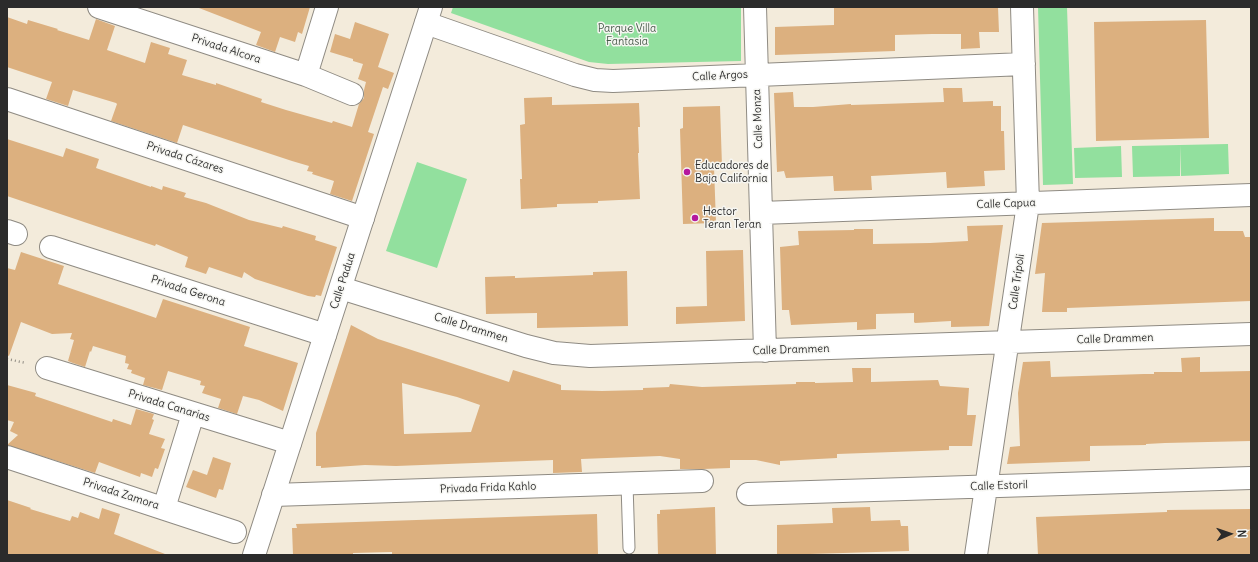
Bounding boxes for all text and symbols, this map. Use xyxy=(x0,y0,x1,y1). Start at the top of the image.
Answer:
park label: Parque Villa Fantasia xyxy=(598,22,656,48)
street label: Privada Alcora xyxy=(190,32,262,66)
street label: Calle Argos xyxy=(692,68,748,84)
street label: Calle Monza xyxy=(750,89,766,149)
street label: Privada Cázares xyxy=(145,139,225,177)
place label: Educadores de Baja California xyxy=(695,159,769,185)
marker: Educadores de Baja California xyxy=(682,167,692,177)
street label: Calle Capua xyxy=(976,196,1036,212)
place label: Hector Teran Teran xyxy=(703,205,761,231)
marker: Hector Teran Teran xyxy=(690,213,700,223)
street label: Calle Padua xyxy=(328,251,358,311)
street label: Calle Trípoli xyxy=(1007,253,1027,311)
street label: Privada Gerona xyxy=(149,273,227,309)
street label: Calle Drammen xyxy=(432,310,510,346)
street label: Calle Drammen xyxy=(1076,331,1154,347)
street label: Calle Drammen xyxy=(752,342,830,358)
street label: Privada Canarias xyxy=(127,387,211,425)
street label: Privada Zamora xyxy=(81,475,161,513)
street label: Calle Estoril xyxy=(970,478,1028,494)
street label: Privada Frida Kahlo xyxy=(440,480,536,496)
north arrow xyxy=(1210,514,1250,554)
text: N xyxy=(1235,530,1249,538)

